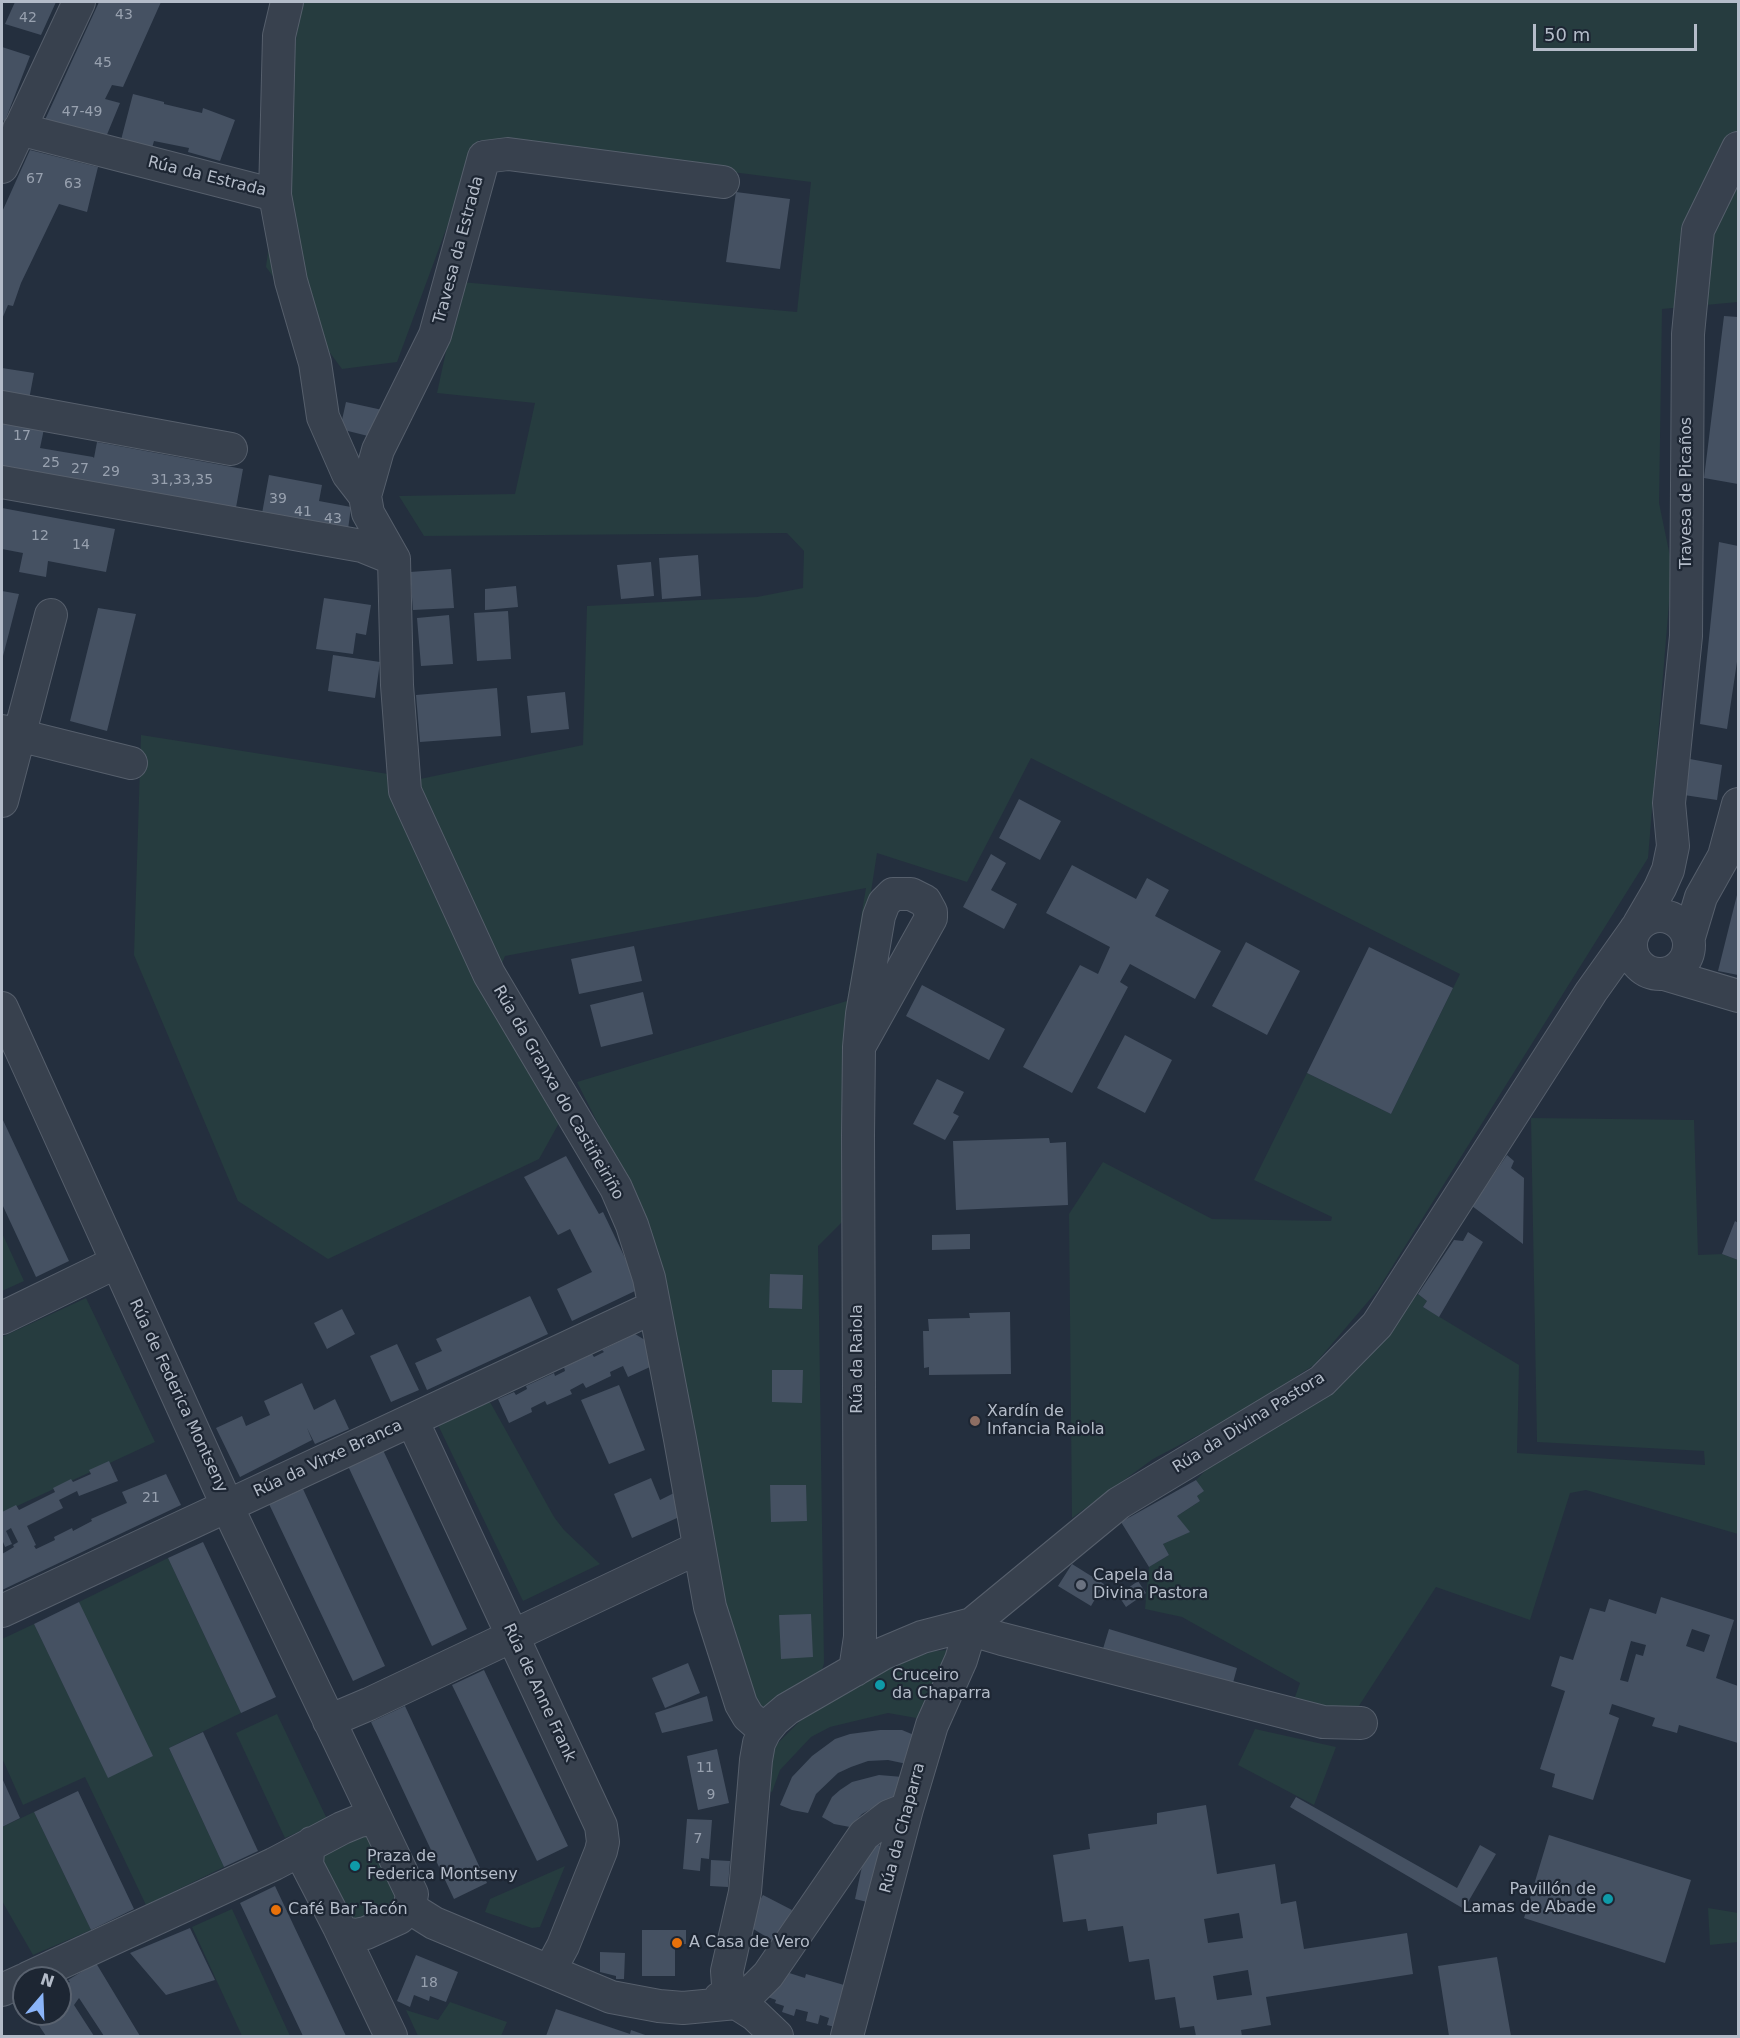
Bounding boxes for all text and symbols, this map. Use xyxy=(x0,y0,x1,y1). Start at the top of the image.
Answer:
house number: 43 xyxy=(115,7,133,23)
house number: 42 xyxy=(19,10,37,26)
scale bar xyxy=(1536,12,1700,50)
text: 50 m xyxy=(1544,24,1590,45)
house number: 45 xyxy=(94,55,112,71)
house number: 47-49 xyxy=(62,104,102,120)
street label: Rúa da Estrada xyxy=(146,153,268,201)
house number: 67 xyxy=(26,171,44,187)
street label: Travesa da Estrada xyxy=(430,174,488,326)
house number: 63 xyxy=(64,176,82,192)
street label: Travesa de Picaños xyxy=(1677,417,1697,569)
house number: 17 xyxy=(13,428,31,444)
house number: 25 xyxy=(42,455,60,471)
house number: 27 xyxy=(71,461,89,477)
house number: 29 xyxy=(102,464,120,480)
house number: 31,33,35 xyxy=(151,472,213,488)
house number: 39 xyxy=(269,491,287,507)
house number: 41 xyxy=(294,504,312,520)
house number: 43 xyxy=(324,511,342,527)
house number: 12 xyxy=(31,528,49,544)
house number: 14 xyxy=(72,537,90,553)
street label: Rúa da Granxa do Castiñeiriño xyxy=(489,982,627,1204)
street label: Rúa de Federica Montseny xyxy=(125,1296,231,1496)
street label: Rúa da Raiola xyxy=(848,1304,868,1414)
street label: Rúa da Divina Pastora xyxy=(1169,1368,1329,1478)
place label: Xardín de Infancia Raiola xyxy=(987,1402,1105,1440)
marker: Xardín de Infancia Raiola xyxy=(968,1414,982,1428)
street label: Rúa da Virxe Branca xyxy=(251,1416,405,1502)
house number: 21 xyxy=(142,1490,160,1506)
place label: Capela da Divina Pastora xyxy=(1093,1566,1208,1604)
marker: Capela da Divina Pastora xyxy=(1074,1578,1088,1592)
street label: Rúa de Anne Frank xyxy=(498,1621,580,1765)
place label: Cruceiro da Chaparra xyxy=(892,1666,991,1704)
marker: Cruceiro da Chaparra xyxy=(873,1678,887,1692)
house number: 11 xyxy=(696,1760,714,1776)
street label: Rúa da Chaparra xyxy=(876,1761,930,1895)
house number: 9 xyxy=(707,1787,715,1803)
house number: 7 xyxy=(694,1831,702,1847)
place label: Praza de Federica Montseny xyxy=(367,1847,518,1885)
marker: Praza de Federica Montseny xyxy=(348,1859,362,1873)
place label: Pavillón de Lamas de Abade xyxy=(1462,1880,1596,1918)
marker: Pavillón de Lamas de Abade xyxy=(1601,1892,1615,1906)
place label: Café Bar Tacón xyxy=(288,1900,408,1920)
marker: Café Bar Tacón xyxy=(269,1903,283,1917)
place label: A Casa de Vero xyxy=(689,1933,810,1953)
marker: A Casa de Vero xyxy=(670,1936,684,1950)
north arrow xyxy=(12,1966,72,2026)
text: N xyxy=(38,1969,57,1992)
house number: 18 xyxy=(420,1975,438,1991)

